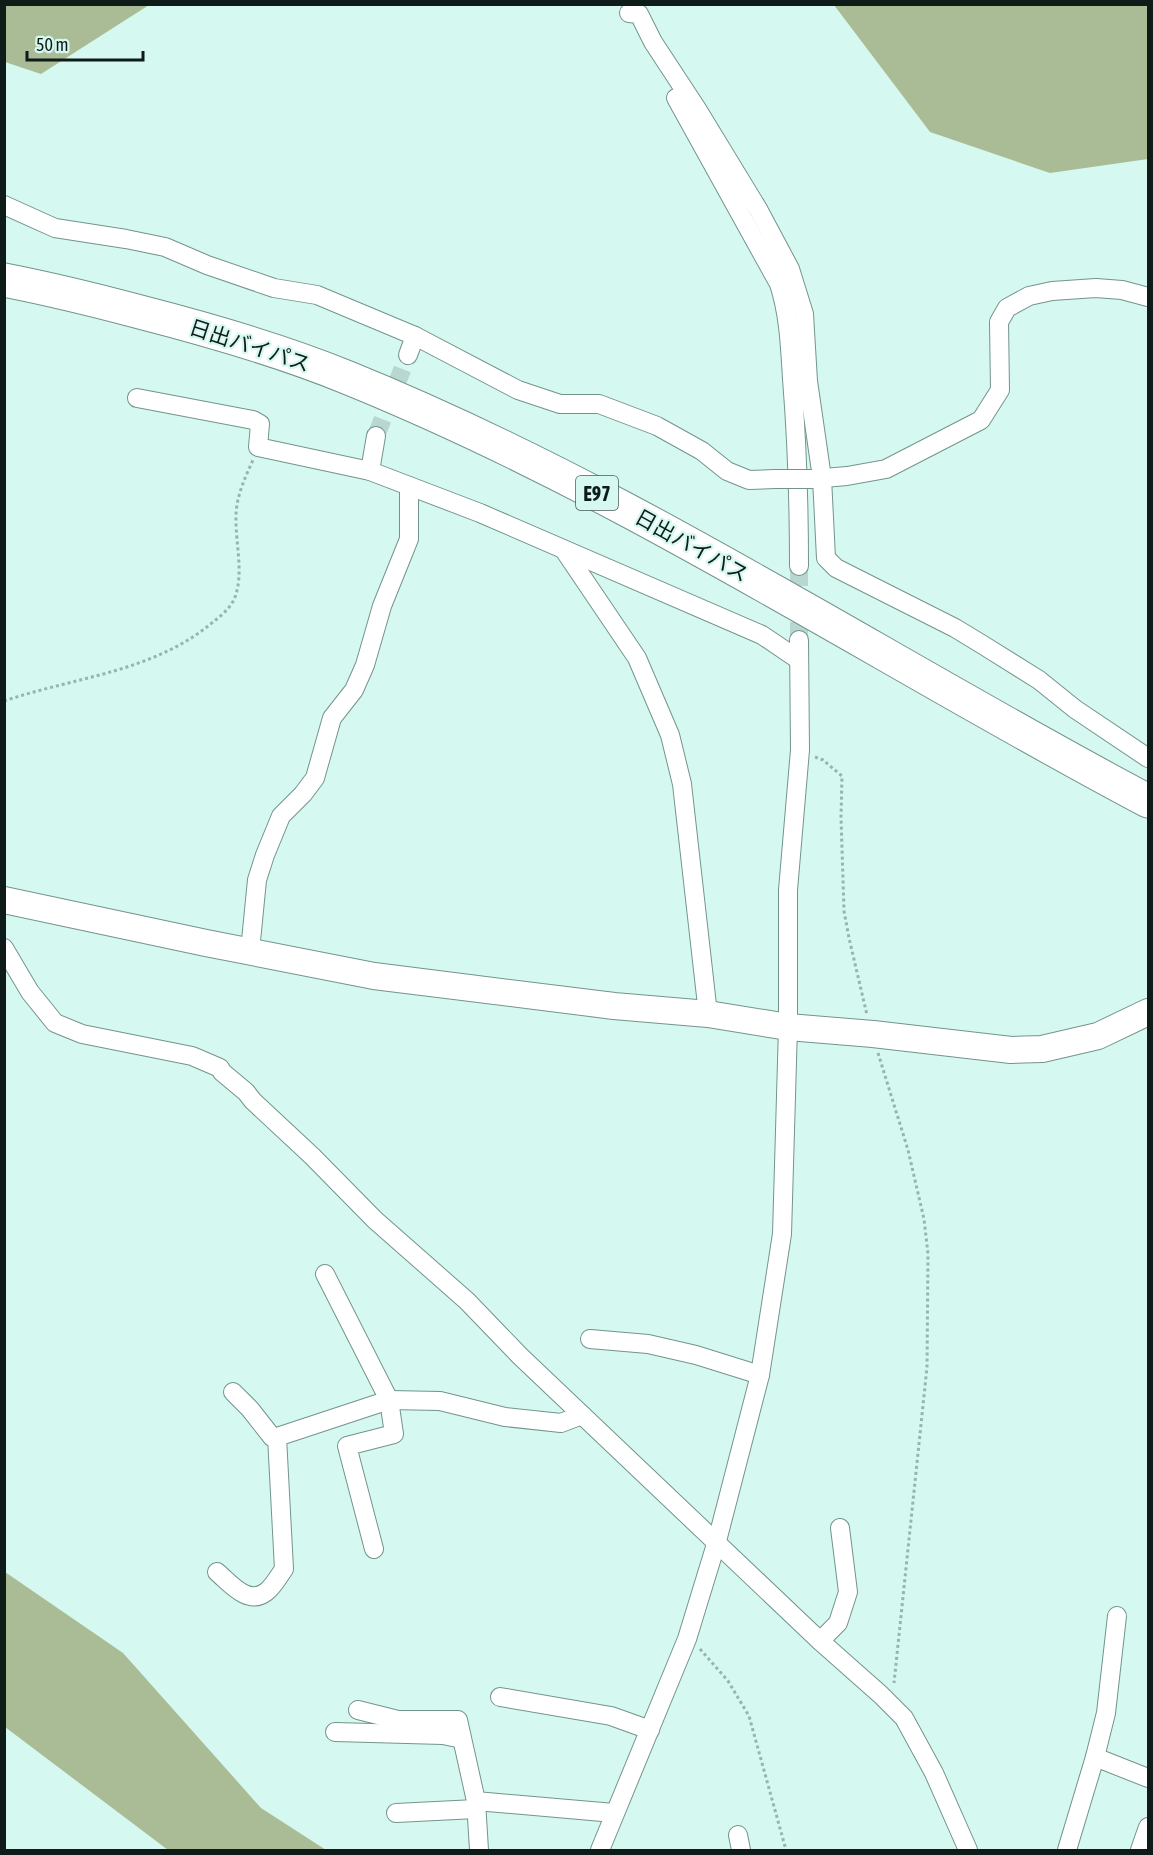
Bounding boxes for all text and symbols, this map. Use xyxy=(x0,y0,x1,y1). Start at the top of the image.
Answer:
scale bar xyxy=(27,24,142,62)
text: 50 m xyxy=(36,34,68,55)
street label: 日出バイパス xyxy=(187,314,313,376)
road number: E97 xyxy=(576,476,618,510)
street label: 日出バイパス xyxy=(631,504,753,586)

